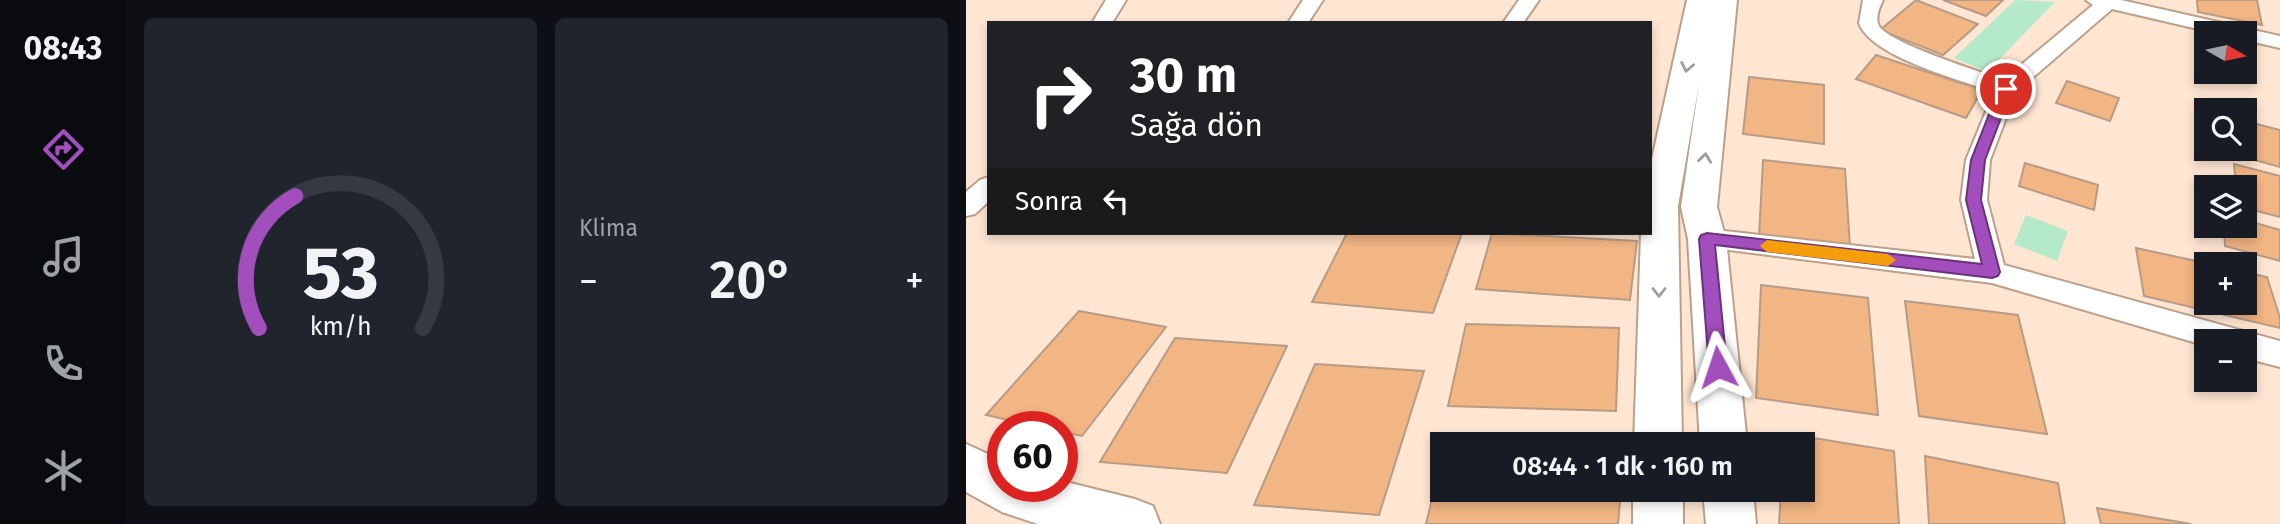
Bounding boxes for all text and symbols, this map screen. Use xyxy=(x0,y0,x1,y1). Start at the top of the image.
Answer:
north arrow xyxy=(2194,21,2258,84)
map controls xyxy=(2194,21,2257,392)
text: 08:43 xyxy=(23,29,103,67)
text: 30 m xyxy=(1130,46,1237,105)
icon: right xyxy=(1015,49,1106,140)
pin xyxy=(1976,59,2036,119)
one-way arrow xyxy=(1681,61,1696,73)
icon: arrive xyxy=(1987,70,2025,108)
button: search xyxy=(2194,98,2257,161)
text: Sağa dön xyxy=(1130,106,1263,144)
icon: directions xyxy=(39,125,88,174)
one-way arrow xyxy=(1698,152,1713,164)
button: layers xyxy=(2194,175,2257,238)
icon: left xyxy=(1097,182,1135,220)
text: Sonra xyxy=(1015,186,1083,217)
text: Klima xyxy=(579,214,638,242)
text: 53 xyxy=(302,230,379,317)
icon: music xyxy=(39,232,88,281)
text: 20° xyxy=(710,249,793,312)
button: + xyxy=(2194,252,2257,315)
text: − xyxy=(579,258,598,304)
text: + xyxy=(905,258,924,304)
one-way arrow xyxy=(1651,287,1667,298)
text: km/h xyxy=(310,312,371,342)
button: − xyxy=(2194,329,2257,392)
position arrow xyxy=(1681,330,1755,404)
icon: phone xyxy=(39,339,88,388)
speed limit sign: 60 xyxy=(987,411,1078,502)
icon: climate xyxy=(39,446,88,495)
text: 08:44 · 1 dk · 160 m xyxy=(1512,451,1733,482)

